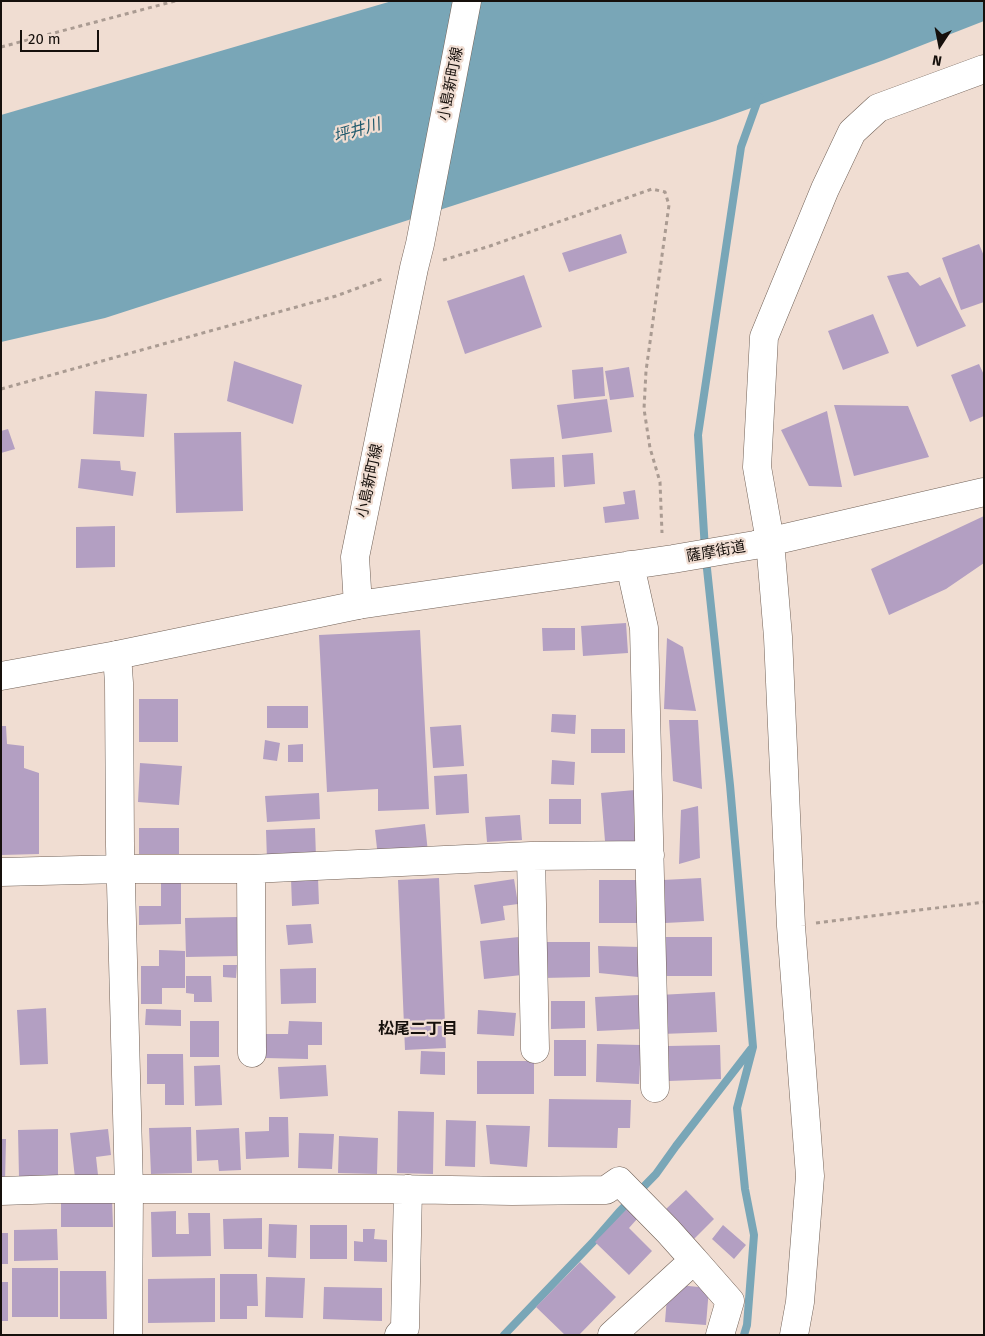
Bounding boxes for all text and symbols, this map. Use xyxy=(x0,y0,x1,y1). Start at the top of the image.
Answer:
scale bar xyxy=(22,20,101,52)
north arrow xyxy=(915,20,965,70)
text: 20 m xyxy=(28,30,61,48)
street label: 小島新町線 xyxy=(435,45,467,123)
text: N xyxy=(931,51,943,69)
water label: 坪井川 xyxy=(331,115,383,147)
street label: 小島新町線 xyxy=(353,442,387,520)
street label: 薩摩街道 xyxy=(685,538,747,566)
district label: 松尾二丁目 xyxy=(378,1020,458,1040)

